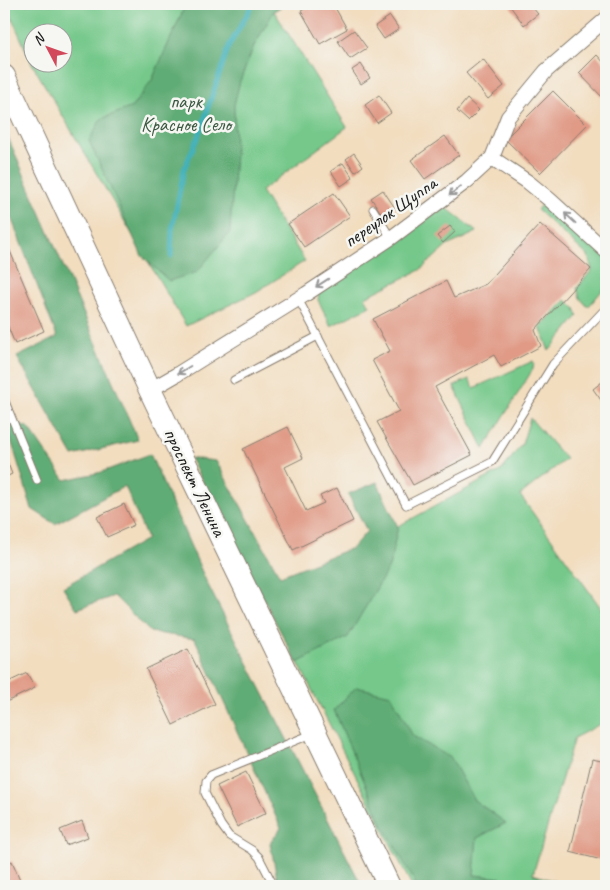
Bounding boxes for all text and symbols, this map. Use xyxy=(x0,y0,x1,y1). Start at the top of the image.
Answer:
north arrow xyxy=(22,22,72,72)
text: N xyxy=(29,29,49,49)
park label: парк Красное Село xyxy=(141,89,233,137)
street label: переулок Щуппа xyxy=(339,170,443,253)
one-way arrow xyxy=(449,185,462,196)
one-way arrow xyxy=(564,212,577,224)
one-way arrow xyxy=(315,278,329,288)
one-way arrow xyxy=(178,365,192,375)
street label: проспект Ленина xyxy=(158,424,233,542)

